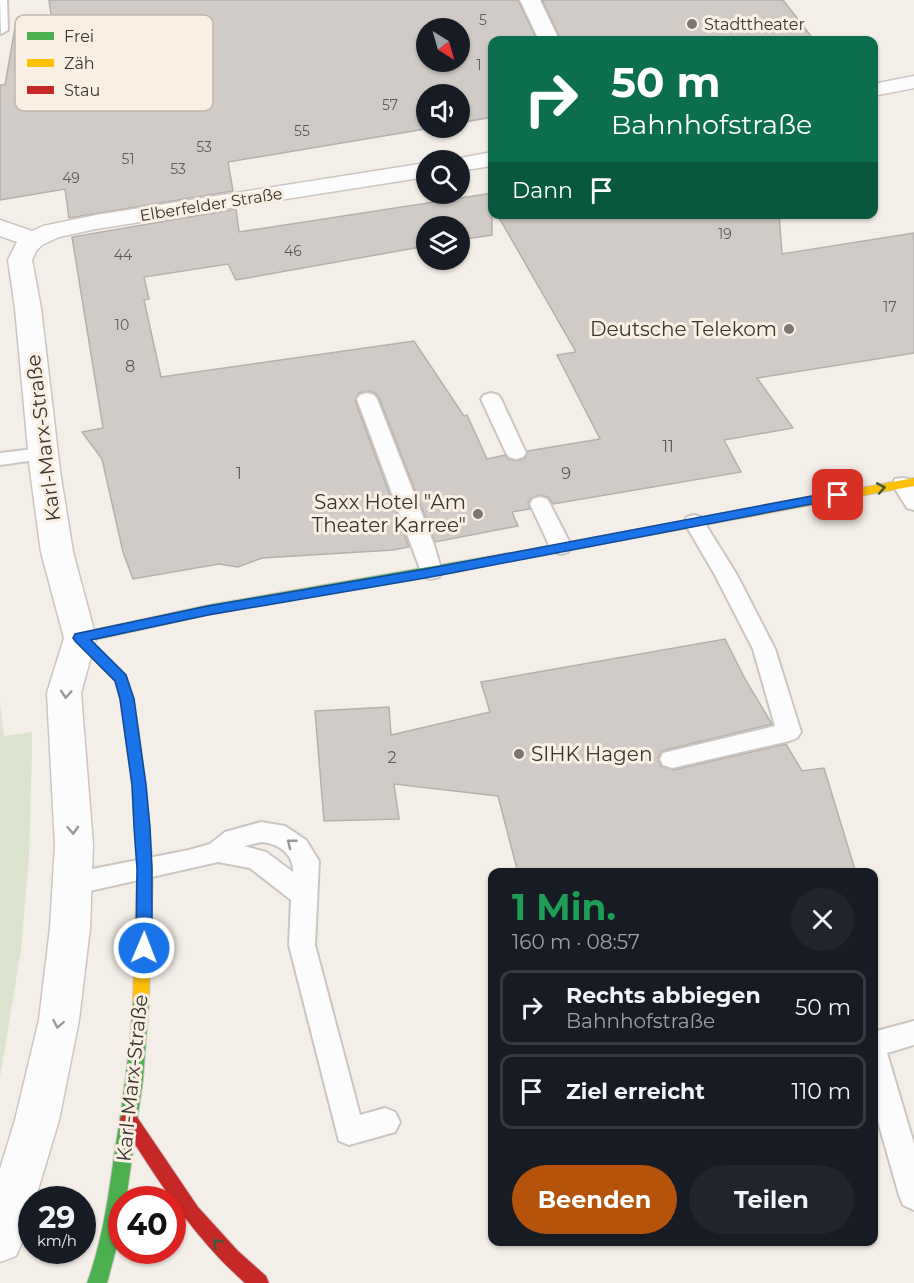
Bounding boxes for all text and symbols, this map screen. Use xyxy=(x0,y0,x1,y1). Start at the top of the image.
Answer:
house number: 5 xyxy=(479,11,487,29)
legend xyxy=(15,15,213,111)
place label: Stadttheater xyxy=(704,15,805,34)
marker: Stadttheater xyxy=(685,17,699,31)
north arrow xyxy=(416,18,470,72)
map controls xyxy=(416,18,470,270)
text: Frei xyxy=(64,27,94,46)
text: Zäh xyxy=(64,54,95,73)
house number: 1 xyxy=(476,56,482,74)
text: 50 m xyxy=(611,56,720,108)
icon: right xyxy=(512,60,590,138)
text: Stau xyxy=(64,81,100,100)
button: sound xyxy=(416,84,470,138)
house number: 57 xyxy=(382,96,398,114)
text: Bahnhofstraße xyxy=(611,108,812,141)
house number: 55 xyxy=(294,122,310,140)
house number: 53 xyxy=(196,138,212,156)
house number: 51 xyxy=(122,150,134,168)
button: search xyxy=(416,150,470,204)
house number: 53 xyxy=(170,160,186,178)
house number: 49 xyxy=(62,169,80,187)
icon: arrive xyxy=(585,174,618,207)
text: Dann xyxy=(512,177,573,204)
street label: Elberfelder Straße xyxy=(138,184,284,225)
button: layers xyxy=(416,216,470,270)
house number: 19 xyxy=(718,225,732,243)
house number: 46 xyxy=(284,242,302,260)
house number: 44 xyxy=(114,246,133,264)
house number: 17 xyxy=(883,298,897,316)
house number: 10 xyxy=(115,316,129,334)
place label: Deutsche Telekom xyxy=(590,317,777,341)
marker: Deutsche Telekom xyxy=(782,322,796,336)
street label: Karl-Marx-Straße xyxy=(21,353,65,523)
house number: 8 xyxy=(125,357,135,376)
house number: 11 xyxy=(662,437,674,456)
house number: 1 xyxy=(236,464,242,483)
house number: 9 xyxy=(561,464,571,483)
pin xyxy=(812,469,863,520)
icon: arrive xyxy=(821,478,854,511)
one-way arrow xyxy=(876,482,885,494)
place label: Saxx Hotel "Am Theater Karree" xyxy=(312,490,466,537)
marker: Saxx Hotel "Am Theater Karree" xyxy=(471,507,485,521)
one-way arrow xyxy=(60,689,73,699)
place label: SIHK Hagen xyxy=(531,742,652,766)
marker: SIHK Hagen xyxy=(512,747,526,761)
house number: 2 xyxy=(387,748,397,767)
one-way arrow xyxy=(67,826,80,835)
one-way arrow xyxy=(287,840,298,851)
text: 1 Min. xyxy=(512,885,616,929)
button: close xyxy=(791,888,854,951)
position arrow xyxy=(112,916,176,980)
text: 160 m · 08:57 xyxy=(512,930,640,954)
text: Rechts abbiegen xyxy=(566,982,761,1009)
icon: right xyxy=(515,991,548,1024)
street label: Karl-Marx-Straße xyxy=(111,993,153,1163)
text: 50 m xyxy=(795,994,851,1021)
text: Bahnhofstraße xyxy=(566,1009,715,1033)
one-way arrow xyxy=(52,1019,65,1029)
icon: arrive xyxy=(515,1075,548,1108)
text: Ziel erreicht xyxy=(566,1078,705,1105)
text: 110 m xyxy=(791,1078,851,1105)
button: Beenden xyxy=(512,1165,677,1234)
button: Teilen xyxy=(689,1165,854,1234)
speed limit sign: 40 xyxy=(108,1186,186,1264)
text: 29 xyxy=(39,1199,75,1236)
text: km/h xyxy=(37,1231,77,1250)
one-way arrow xyxy=(213,1239,224,1250)

